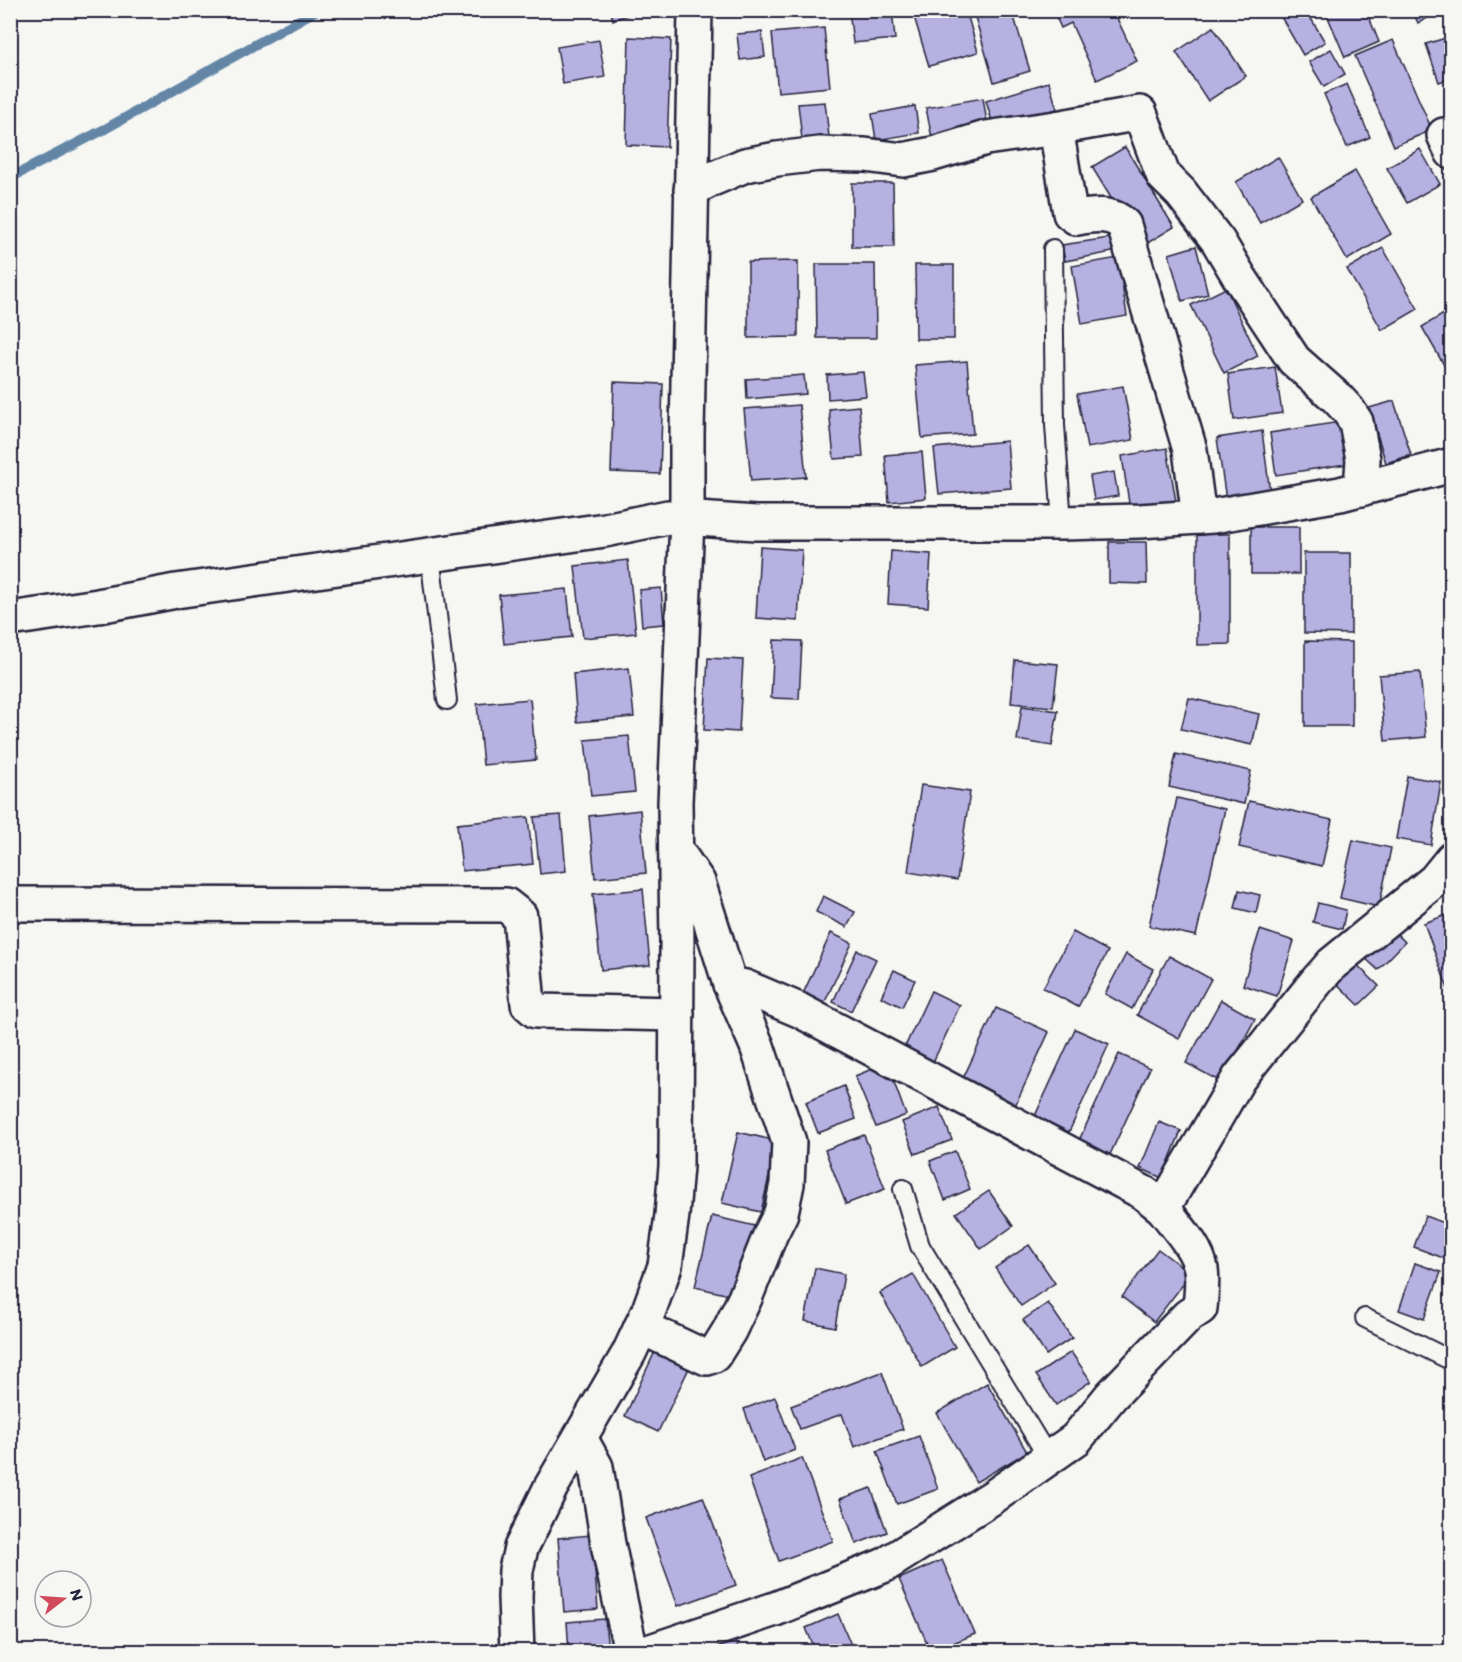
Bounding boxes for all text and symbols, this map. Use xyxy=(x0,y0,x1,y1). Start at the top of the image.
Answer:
north arrow xyxy=(33,1569,93,1629)
text: N xyxy=(66,1587,88,1603)

